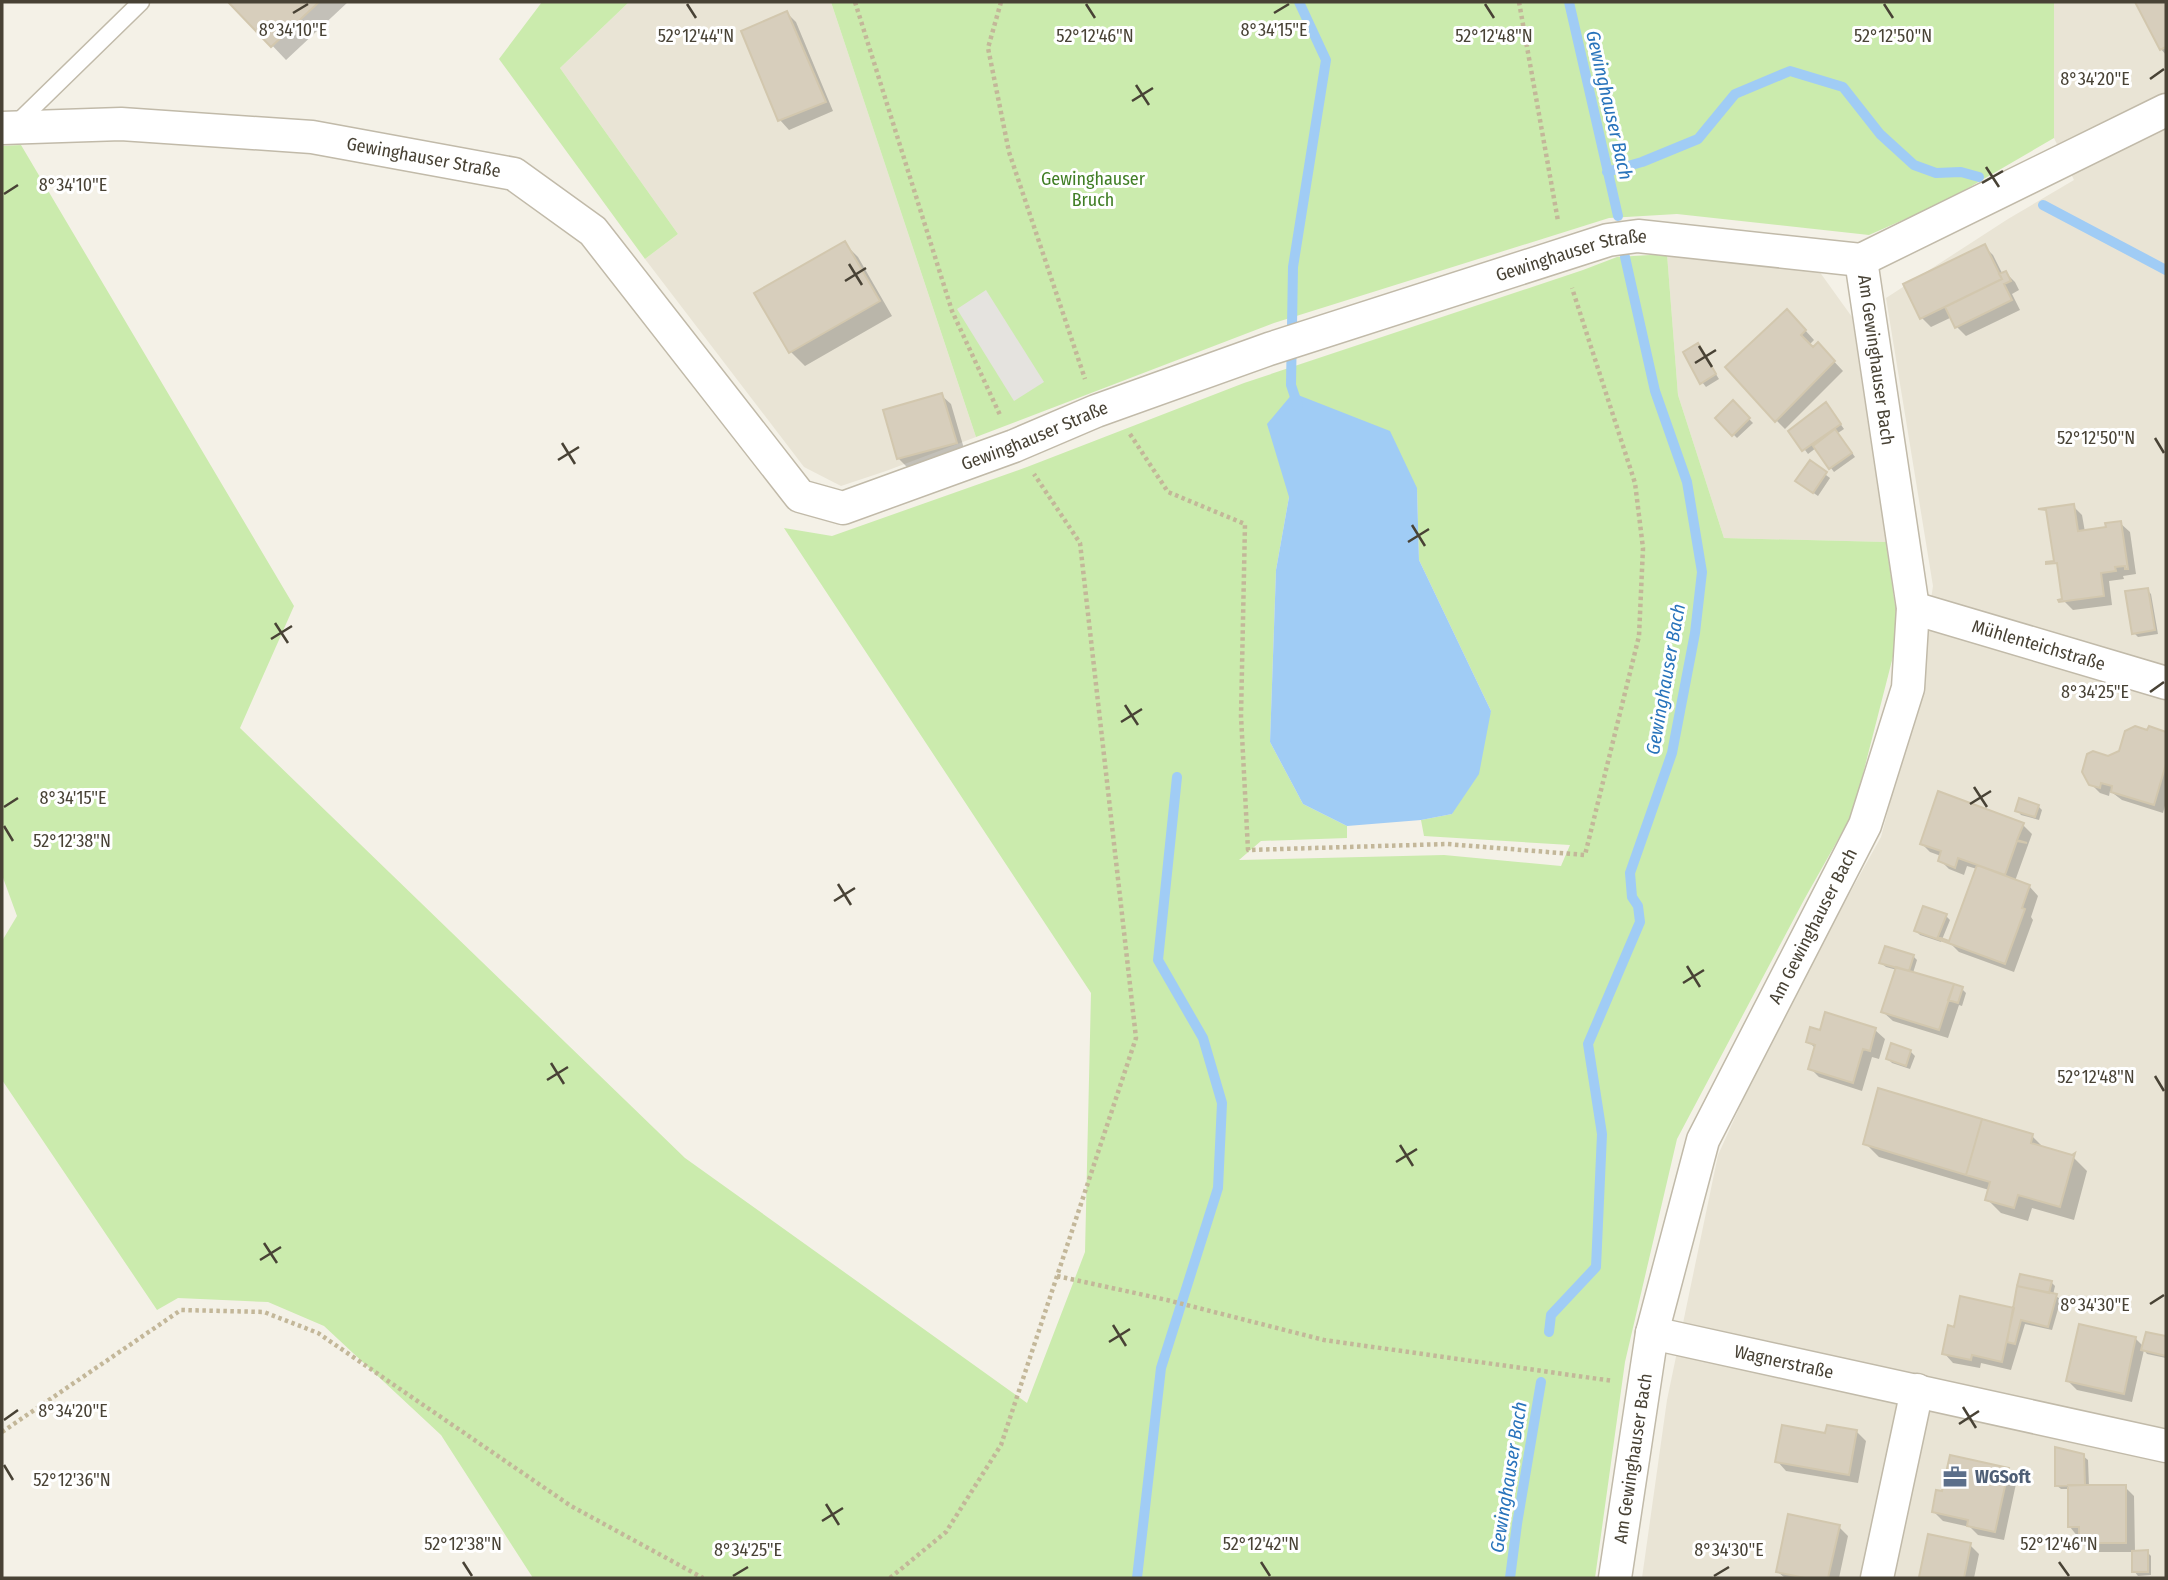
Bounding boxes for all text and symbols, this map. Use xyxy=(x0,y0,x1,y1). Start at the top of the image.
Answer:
text: 8°34'10"E xyxy=(259,19,327,41)
text: 8°34'15"E xyxy=(1241,19,1307,41)
text: 52°12'44"N xyxy=(658,25,734,47)
text: 52°12'46"N xyxy=(1056,25,1134,47)
text: 52°12'48"N xyxy=(1455,25,1533,47)
text: 52°12'50"N xyxy=(1854,25,1932,47)
water label: Gewinghauser Bach xyxy=(1581,28,1638,182)
text: 8°34'20"E xyxy=(2060,68,2130,90)
street label: Gewinghauser Straße xyxy=(345,133,503,182)
park label: Gewinghauser Bruch xyxy=(1041,168,1146,211)
text: 8°34'10"E xyxy=(39,174,107,196)
street label: Gewinghauser Straße xyxy=(1493,225,1648,286)
street label: Am Gewinghauser Bach xyxy=(1853,273,1899,447)
street label: Gewinghauser Straße xyxy=(958,397,1111,475)
text: 52°12'50"N xyxy=(2057,427,2135,449)
water label: Gewinghauser Bach xyxy=(1641,602,1690,756)
street label: Mühlenteichstraße xyxy=(1969,615,2108,675)
text: 8°34'25"E xyxy=(2061,681,2129,703)
text: 8°34'15"E xyxy=(40,787,106,809)
text: 52°12'38"N xyxy=(33,830,111,852)
street label: Am Gewinghauser Bach xyxy=(1764,845,1862,1007)
text: 52°12'48"N xyxy=(2057,1066,2135,1088)
text: 8°34'30"E xyxy=(2060,1294,2130,1316)
street label: Wagnerstraße xyxy=(1732,1340,1836,1384)
street label: Am Gewinghauser Bach xyxy=(1609,1372,1657,1545)
text: 8°34'20"E xyxy=(38,1400,108,1422)
water label: Gewinghauser Bach xyxy=(1485,1400,1532,1554)
office icon: WGSoft xyxy=(1941,1463,1969,1491)
place label: WGSoft xyxy=(1975,1466,2031,1488)
text: 52°12'36"N xyxy=(33,1469,111,1491)
text: 52°12'38"N xyxy=(424,1533,502,1555)
text: 52°12'42"N xyxy=(1223,1533,1299,1555)
text: 52°12'46"N xyxy=(2020,1533,2098,1555)
text: 8°34'25"E xyxy=(714,1539,782,1561)
text: 8°34'30"E xyxy=(1694,1539,1764,1561)

